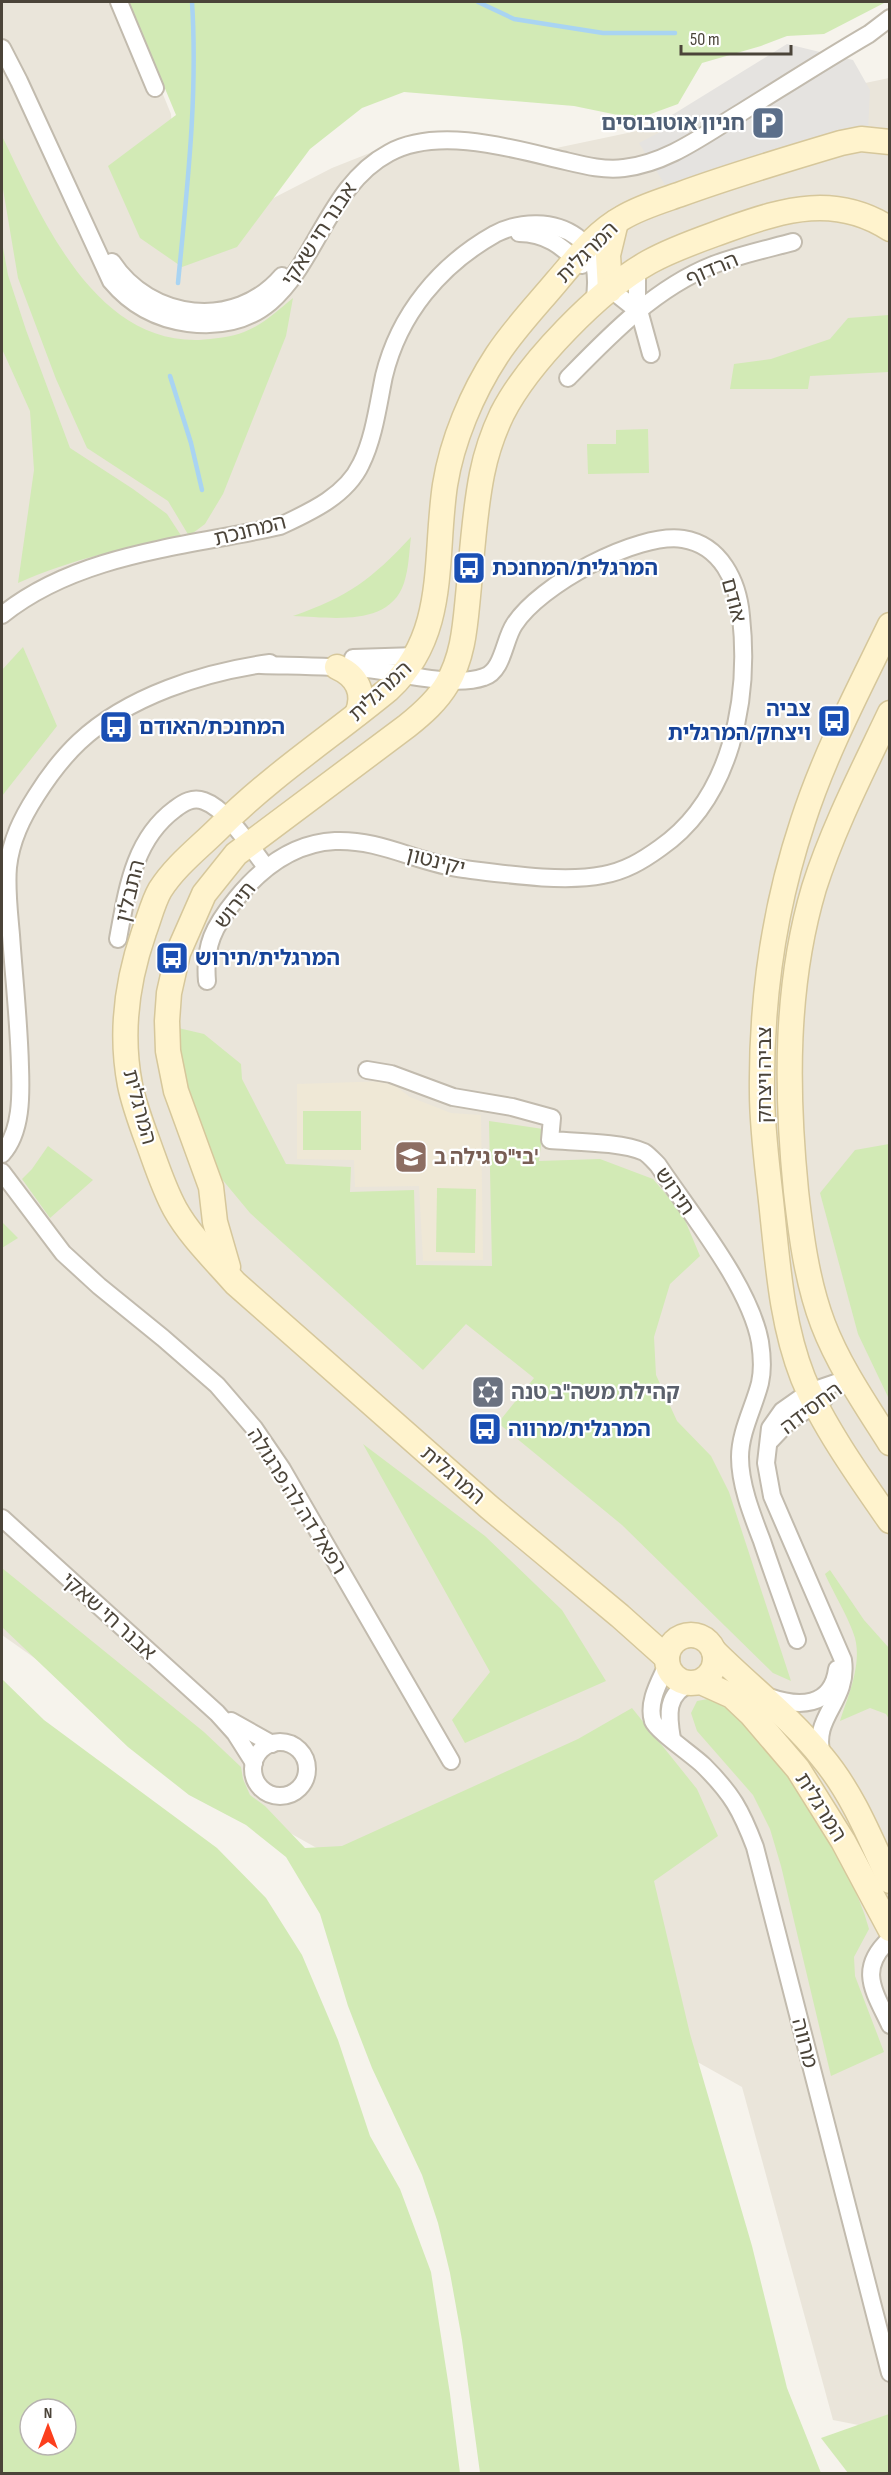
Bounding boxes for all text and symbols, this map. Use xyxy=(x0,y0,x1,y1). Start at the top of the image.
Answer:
scale bar xyxy=(681,18,790,56)
text: 50 m xyxy=(690,29,720,50)
parking icon: חניון אוטובוסים xyxy=(750,105,786,141)
place label: חניון אוטובוסים xyxy=(601,111,745,136)
street label: אבנר חי שאקי xyxy=(277,178,362,291)
street label: המרגלית xyxy=(551,216,623,288)
street label: הרדוף xyxy=(682,247,742,292)
street label: המחנכת xyxy=(211,509,289,552)
bus stop icon: המרגלית/המחנכת xyxy=(451,550,487,586)
place label: המרגלית/המחנכת xyxy=(492,556,658,581)
street label: אודם xyxy=(716,575,751,625)
street label: המרגלית xyxy=(344,656,417,727)
place label: צביה ויצחק/המרגלית xyxy=(668,697,811,746)
bus stop icon: צביה ויצחק/המרגלית xyxy=(816,703,852,739)
bus stop icon: המחנכת/האודם xyxy=(98,709,134,745)
place label: המחנכת/האודם xyxy=(139,715,285,740)
street label: יקינטון xyxy=(404,842,468,881)
street label: התבלין xyxy=(111,857,150,925)
street label: תירוש xyxy=(209,877,261,934)
bus stop icon: המרגלית/תירוש xyxy=(154,940,190,976)
place label: המרגלית/תירוש xyxy=(195,946,340,971)
street label: צביה ויצחק xyxy=(752,1027,777,1123)
street label: המרגלית xyxy=(118,1067,162,1147)
school or university icon: בי"ס גילה ב' xyxy=(393,1139,429,1175)
place label: בי"ס גילה ב' xyxy=(434,1145,539,1170)
street label: תירוש xyxy=(649,1163,700,1220)
synagogue icon: קהילת משה"ב טנה xyxy=(470,1374,506,1410)
street label: החסידה xyxy=(775,1377,847,1440)
place label: קהילת משה"ב טנה xyxy=(511,1380,680,1405)
bus stop icon: המרגלית/מרווה xyxy=(467,1411,503,1447)
place label: המרגלית/מרווה xyxy=(508,1417,651,1442)
street label: רפאל דה לה פרגולה xyxy=(242,1424,352,1579)
street label: המרגלית xyxy=(416,1441,490,1510)
street label: אבנר חי שאקי xyxy=(56,1567,161,1665)
street label: המרגלית xyxy=(790,1768,851,1846)
street label: מרווה xyxy=(786,2016,823,2071)
north arrow xyxy=(18,2397,78,2457)
text: N xyxy=(44,2404,52,2423)

